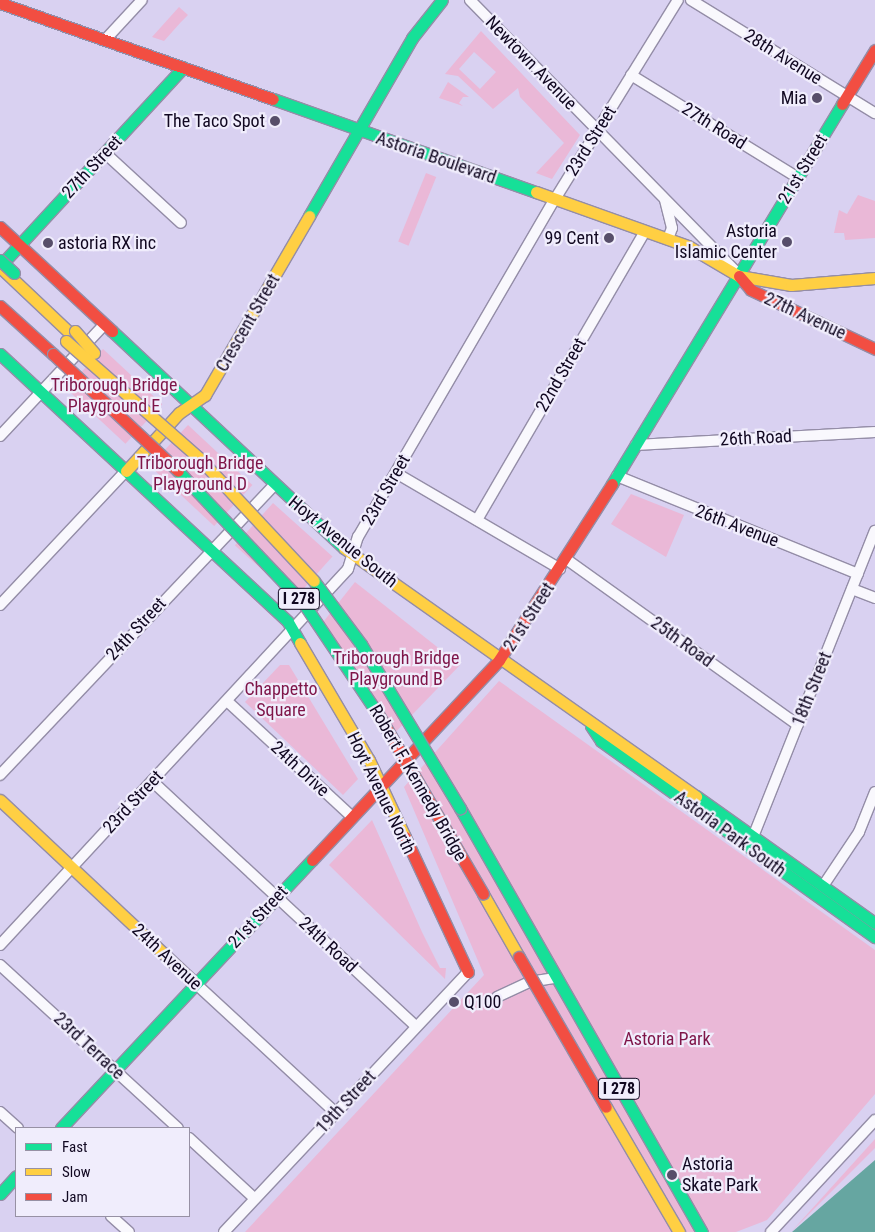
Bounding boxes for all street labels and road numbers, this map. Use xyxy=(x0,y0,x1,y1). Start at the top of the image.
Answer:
street label: Newtown Avenue xyxy=(481,12,581,114)
street label: 28th Avenue xyxy=(740,25,826,89)
street label: 27th Road xyxy=(678,98,750,154)
street label: 23rd Street xyxy=(561,102,621,180)
street label: Astoria Boulevard xyxy=(373,127,499,189)
street label: 21st Street xyxy=(774,130,832,208)
street label: 27th Street xyxy=(57,131,127,203)
street label: Crescent Street xyxy=(211,270,285,376)
street label: 27th Avenue xyxy=(761,288,849,344)
street label: 22nd Street xyxy=(531,334,591,416)
street label: 26th Road xyxy=(719,425,793,451)
street label: 23rd Street xyxy=(357,451,415,529)
street label: Hoyt Avenue South xyxy=(284,491,402,593)
street label: 26th Avenue xyxy=(692,500,782,552)
street label: 21st Street xyxy=(499,579,559,655)
road number: I 278 xyxy=(278,586,320,612)
street label: 24th Street xyxy=(101,593,171,665)
street label: 25th Road xyxy=(647,612,717,672)
street label: 18th Street xyxy=(787,649,837,729)
street label: Robert F. Kennedy Bridge xyxy=(364,701,472,865)
street label: Hoyt Avenue North xyxy=(342,728,420,858)
street label: 24th Drive xyxy=(266,737,334,801)
street label: 23rd Street xyxy=(98,766,168,838)
street label: Astoria Park South xyxy=(670,786,790,882)
street label: 21st Street xyxy=(224,881,292,953)
street label: 24th Road xyxy=(294,913,362,977)
street label: 24th Avenue xyxy=(128,919,206,995)
street label: 23rd Terrace xyxy=(49,1008,129,1084)
street label: 19th Street xyxy=(311,1066,381,1138)
road number: I 278 xyxy=(598,1076,640,1102)

